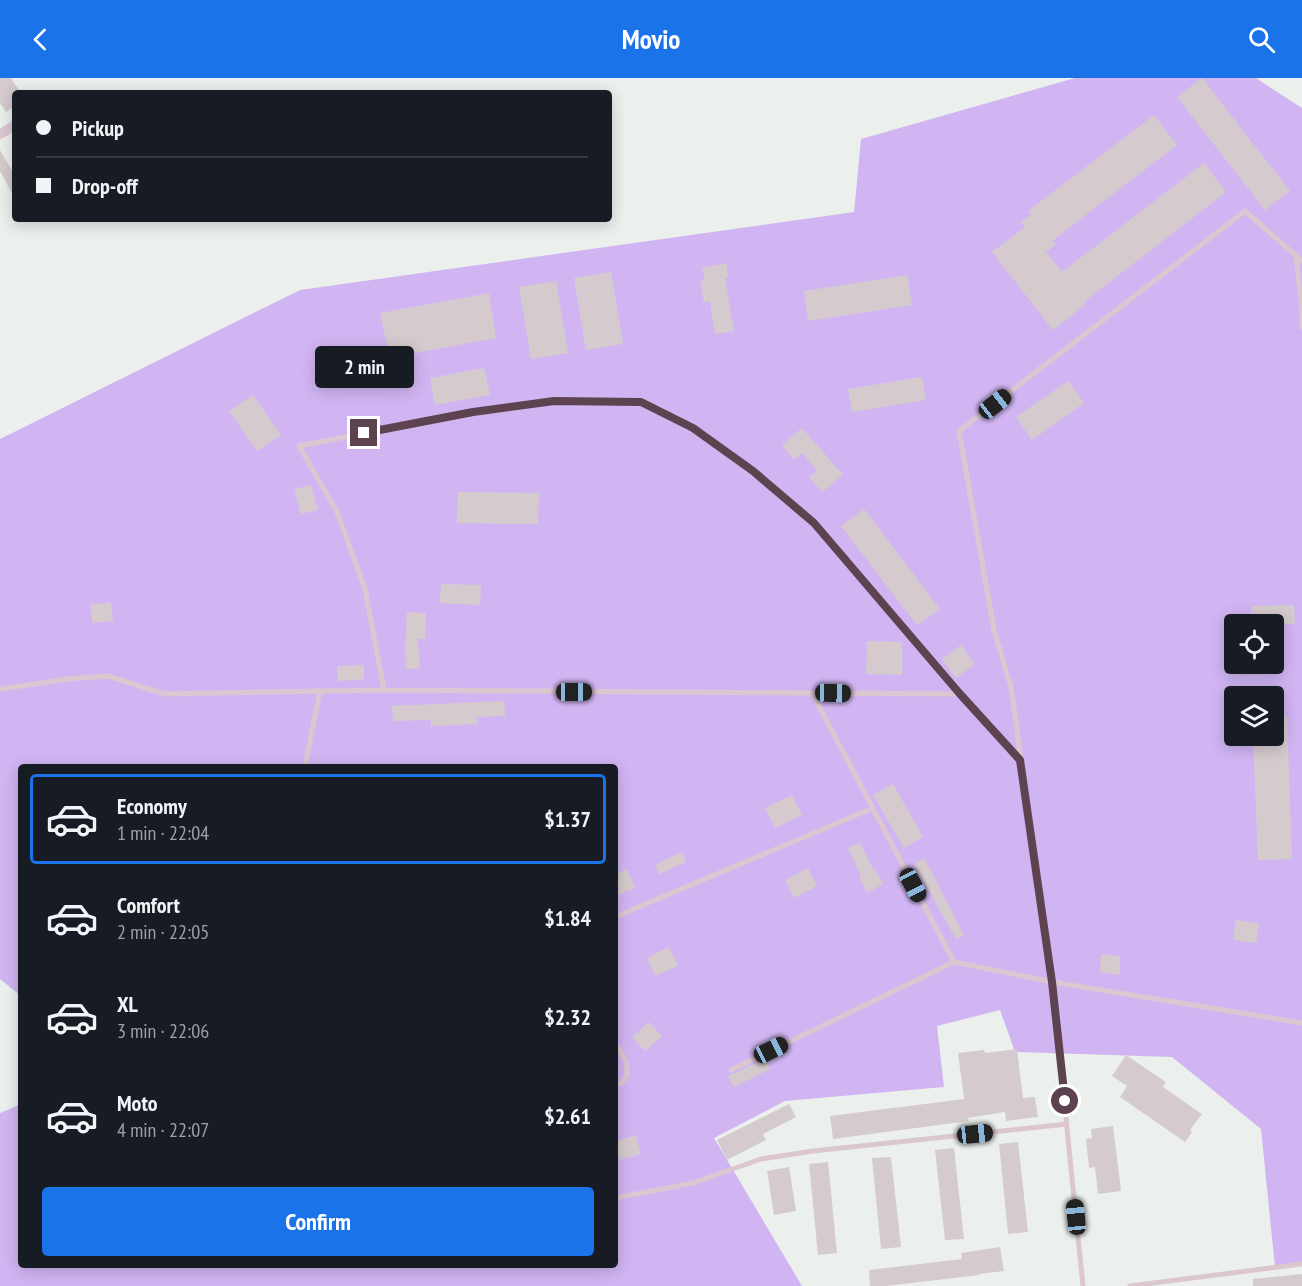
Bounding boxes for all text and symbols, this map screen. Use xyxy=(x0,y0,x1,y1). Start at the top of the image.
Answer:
text: Movio xyxy=(622,22,680,56)
icon: back xyxy=(24,23,57,56)
icon: search xyxy=(1245,23,1278,56)
text: Pickup xyxy=(72,114,124,142)
text: Drop-off xyxy=(72,172,138,200)
callout: 2 min xyxy=(314,346,413,388)
text: 2 min xyxy=(344,354,385,380)
car xyxy=(975,386,1015,422)
route end xyxy=(350,419,377,446)
map controls xyxy=(1224,614,1284,746)
button: locate xyxy=(1224,614,1284,674)
car xyxy=(556,683,592,701)
car xyxy=(815,684,851,702)
button: layers xyxy=(1224,686,1284,746)
icon: car xyxy=(45,792,99,846)
text: Economy xyxy=(117,792,187,820)
text: $1.37 xyxy=(544,805,591,833)
text: 1 min · 22:04 xyxy=(117,820,209,846)
car xyxy=(897,865,929,905)
icon: car xyxy=(45,891,99,945)
text: Comfort xyxy=(117,891,180,919)
text: $1.84 xyxy=(544,904,591,932)
text: 2 min · 22:05 xyxy=(117,919,209,945)
icon: car xyxy=(45,990,99,1044)
text: XL xyxy=(117,990,138,1018)
text: $2.32 xyxy=(544,1003,591,1031)
text: 3 min · 22:06 xyxy=(117,1018,209,1044)
car xyxy=(751,1034,791,1066)
route start xyxy=(1051,1087,1078,1114)
icon: car xyxy=(45,1089,99,1143)
text: Moto xyxy=(117,1089,158,1117)
text: $2.61 xyxy=(544,1102,591,1130)
text: 4 min · 22:07 xyxy=(117,1117,209,1143)
car xyxy=(956,1123,994,1145)
button: Confirm xyxy=(42,1187,594,1256)
car xyxy=(1065,1198,1087,1236)

